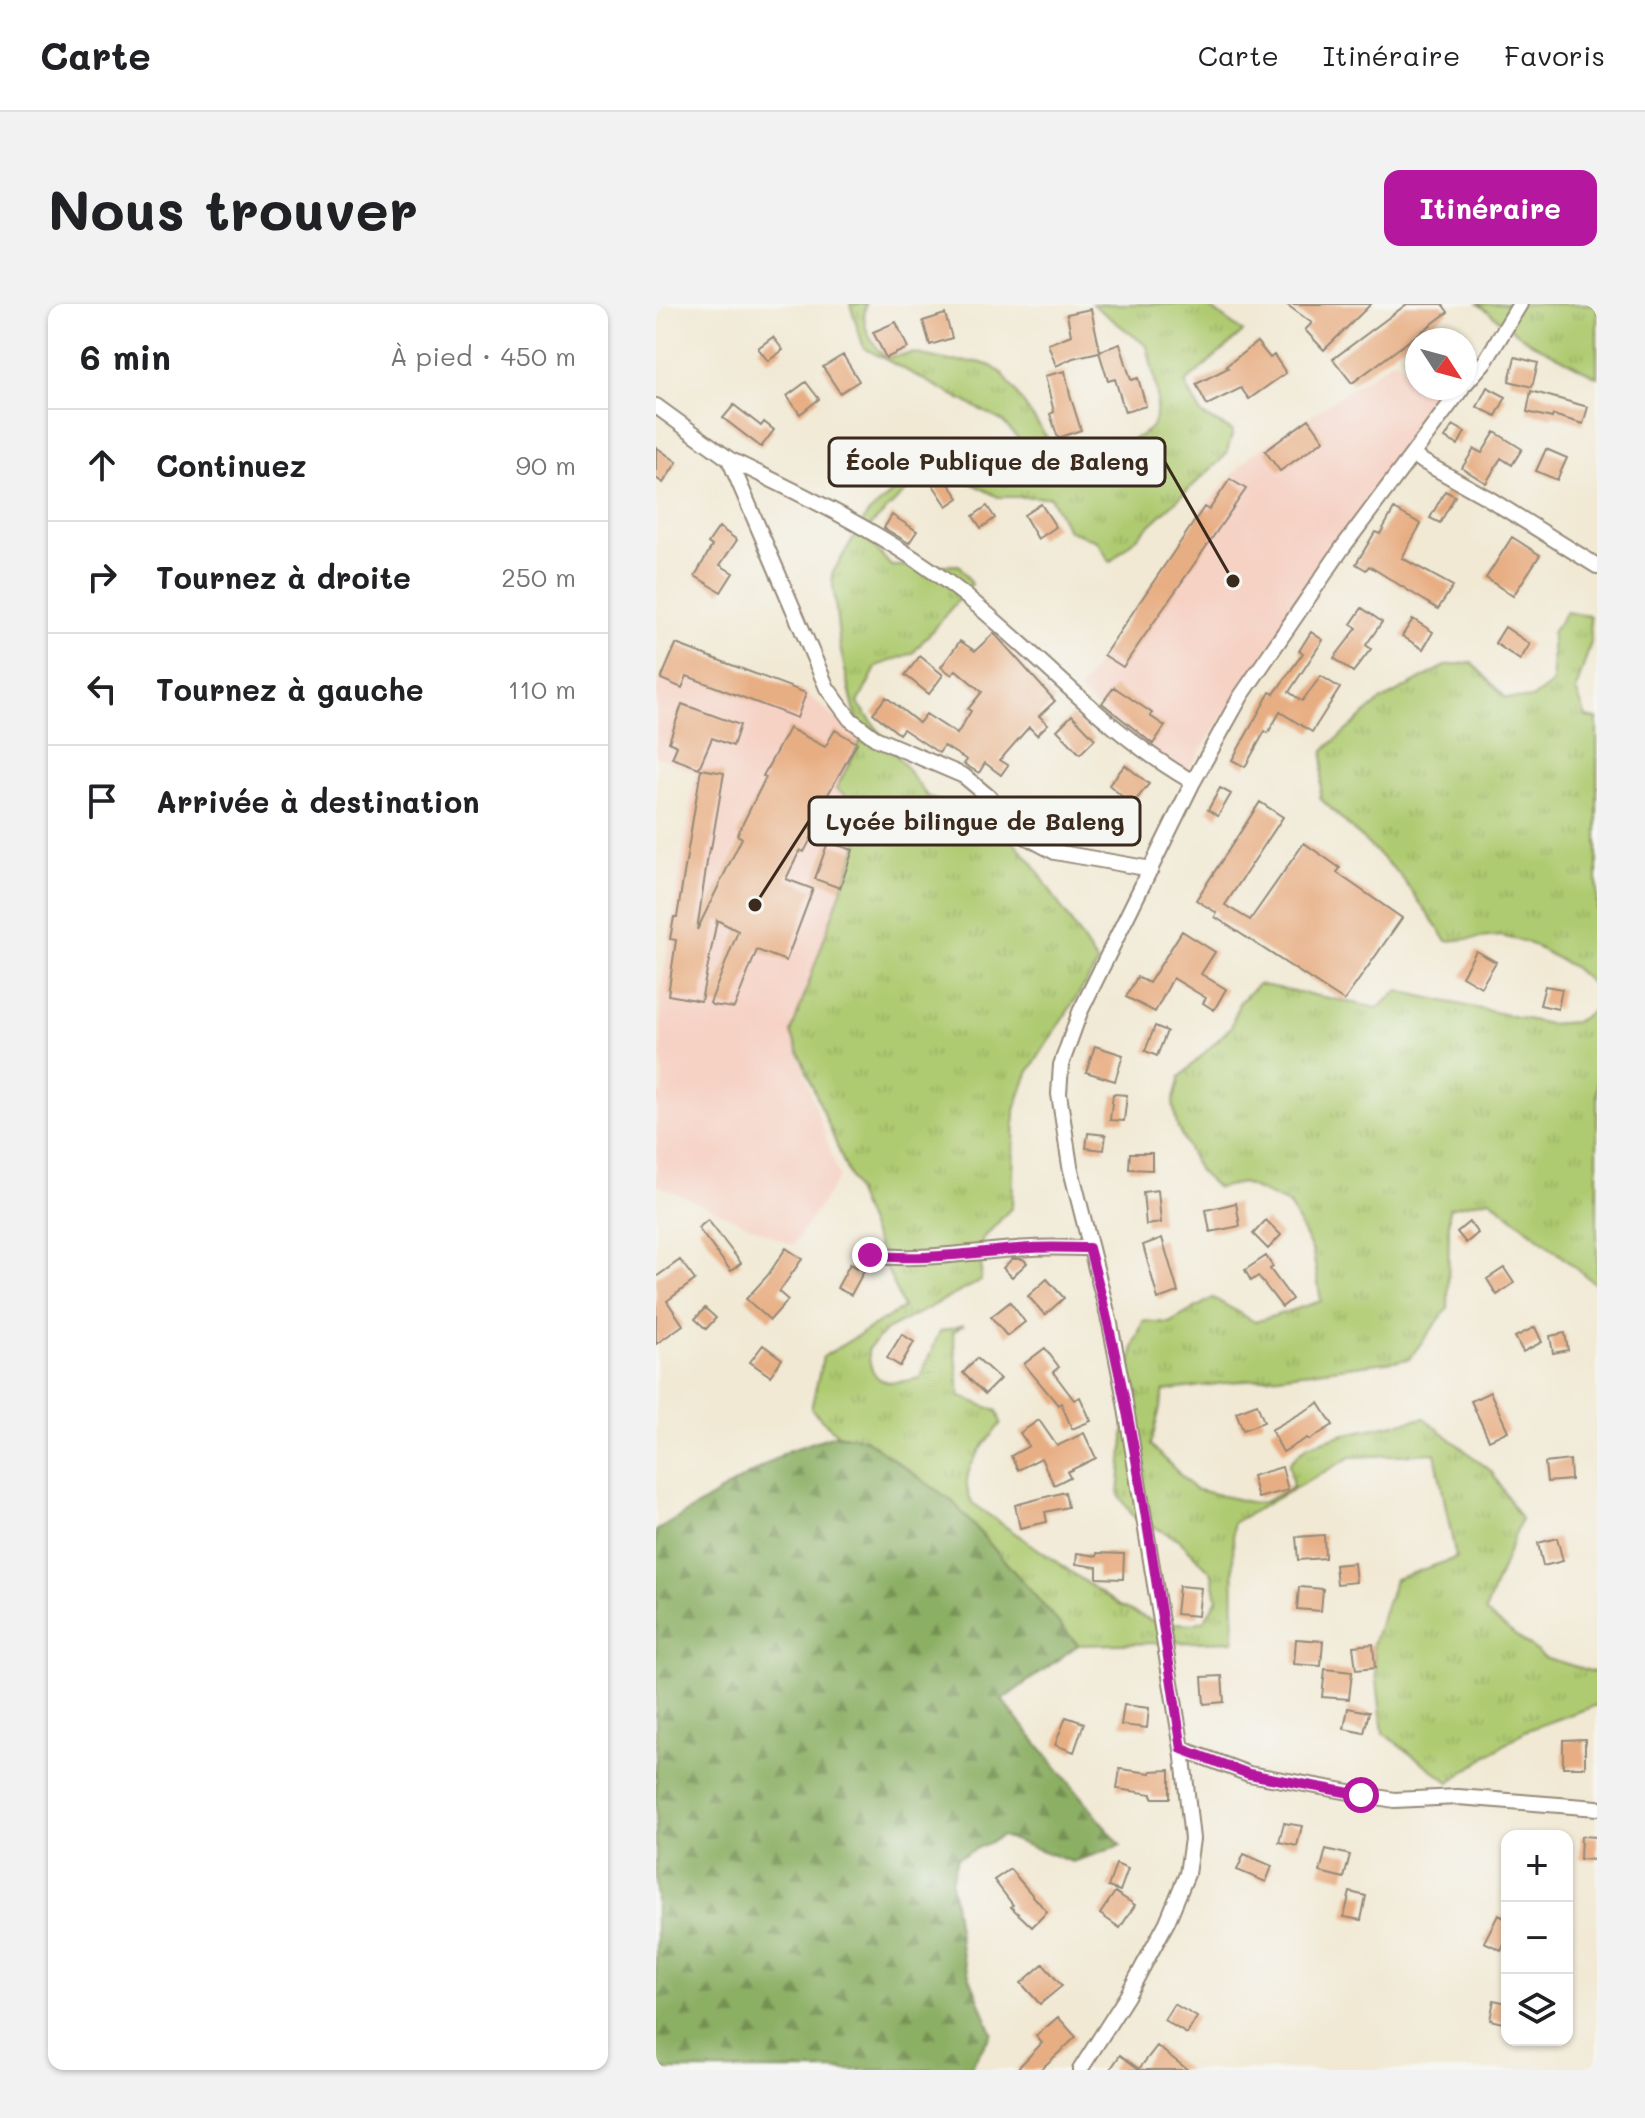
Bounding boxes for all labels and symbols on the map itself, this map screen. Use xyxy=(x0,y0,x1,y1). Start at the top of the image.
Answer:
north arrow xyxy=(1405,328,1477,400)
callout: École Publique de Baleng xyxy=(829,438,1165,486)
text: École Publique de Baleng xyxy=(845,445,1149,476)
callout: Lycée bilingue de Baleng xyxy=(809,797,1140,845)
text: Lycée bilingue de Baleng xyxy=(825,805,1125,836)
route end xyxy=(852,1237,888,1273)
route start xyxy=(1343,1777,1379,1813)

